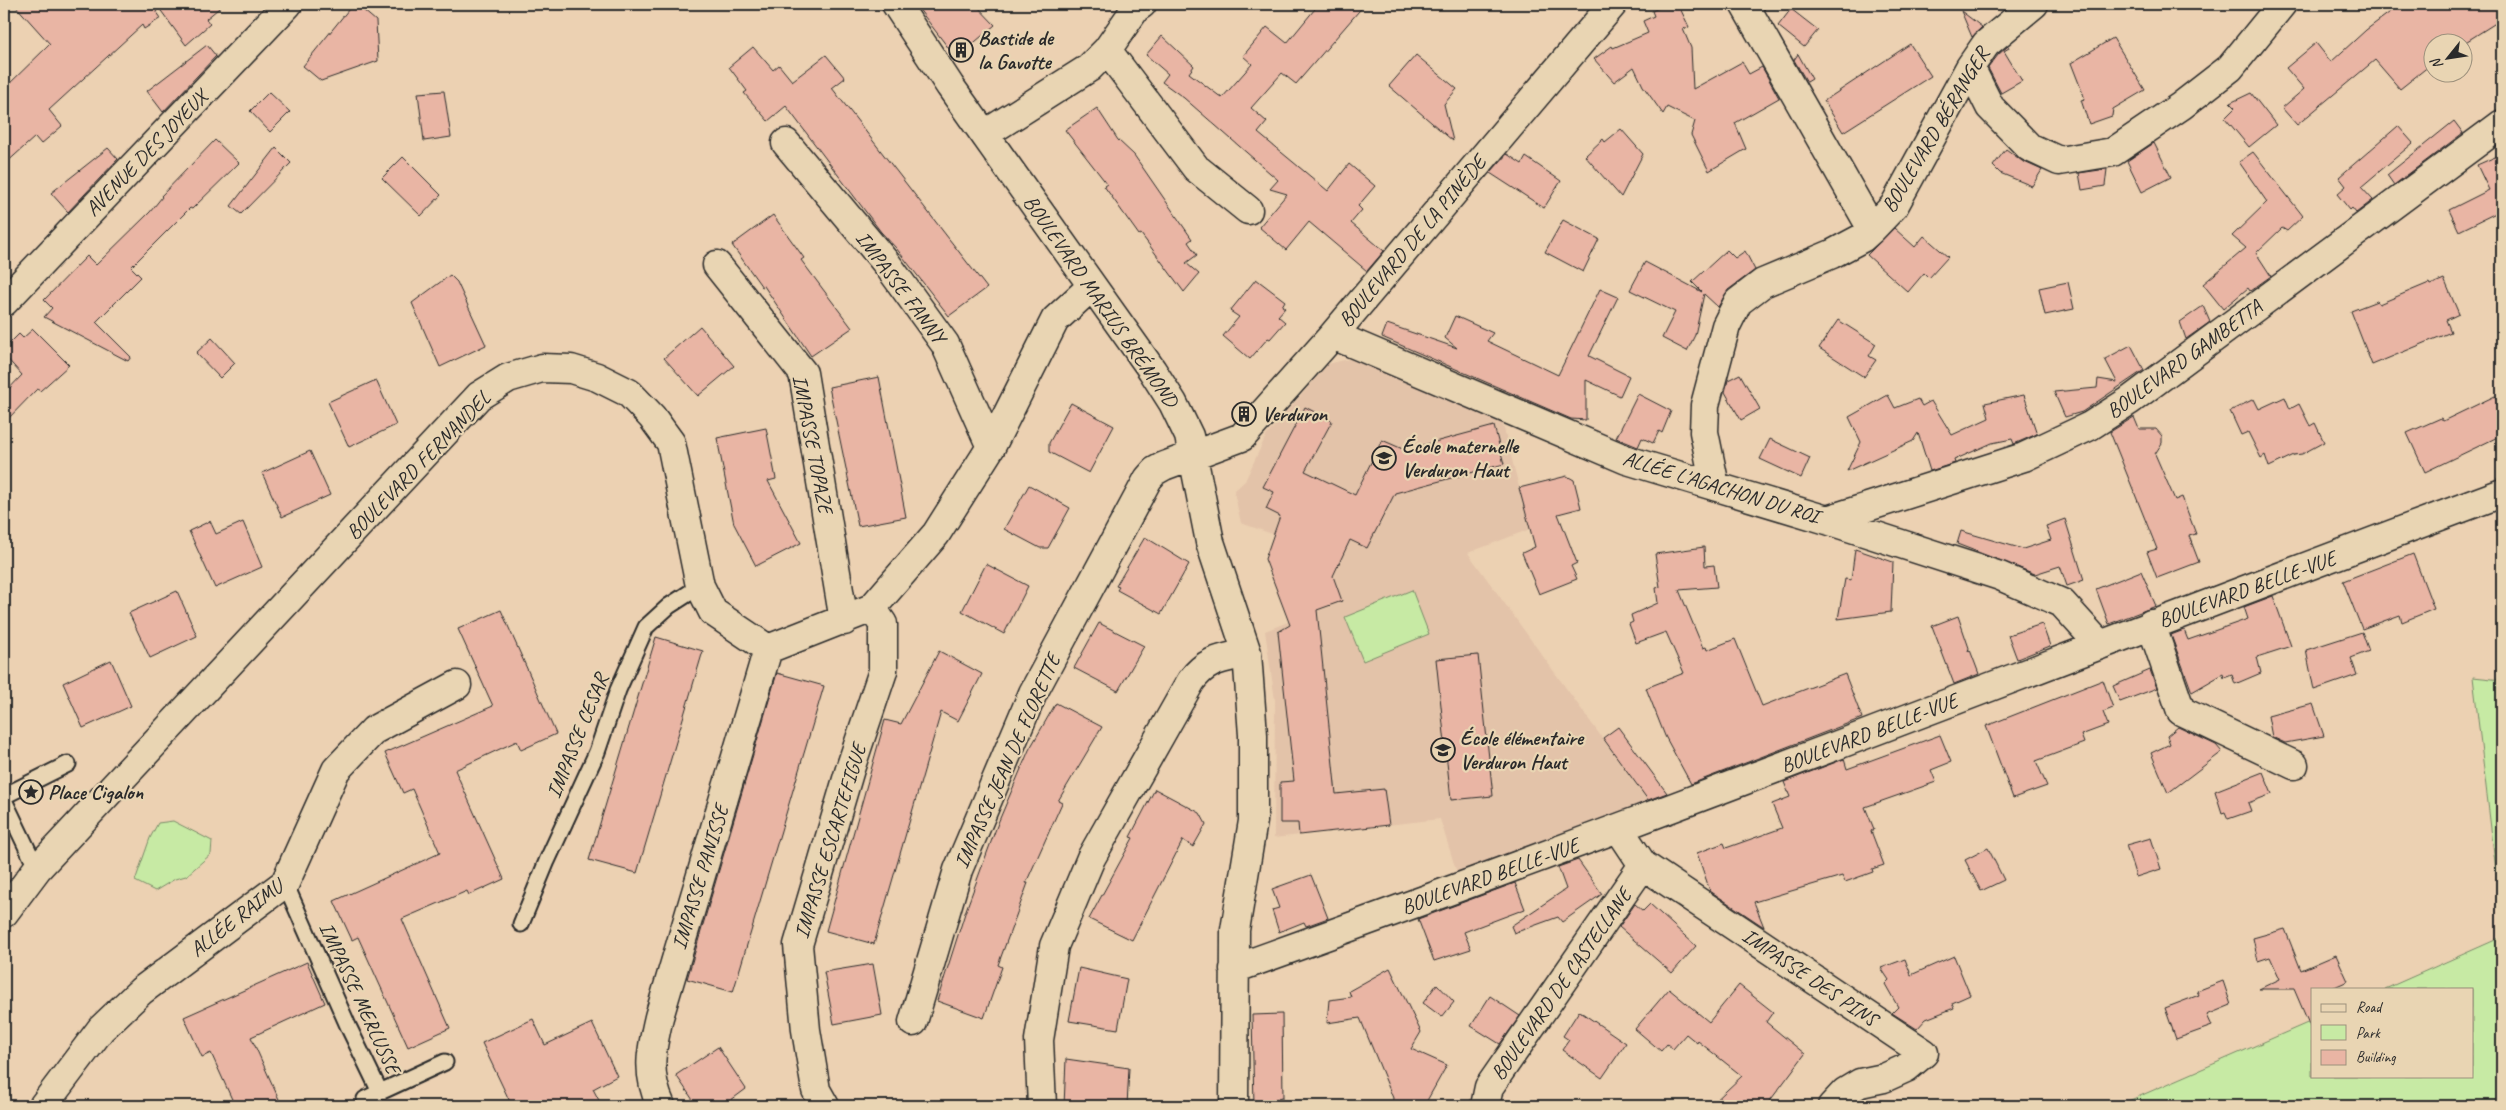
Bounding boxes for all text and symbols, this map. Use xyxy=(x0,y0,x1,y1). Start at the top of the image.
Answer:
place label: Bastide de la Gavotte xyxy=(978,25,1055,75)
north arrow xyxy=(2424,32,2474,82)
building icon: Bastide de la Gavotte xyxy=(948,37,974,63)
street label: BOULEVARD BÉRANGER xyxy=(1876,41,1996,217)
text: N xyxy=(2426,54,2447,72)
street label: AVENUE DES JOYEUX xyxy=(79,82,215,221)
street label: BOULEVARD DE LA PINÈDE xyxy=(1333,148,1493,332)
street label: BOULEVARD MARIUS BRÉMOND xyxy=(1018,190,1185,414)
street label: IMPASSE FANNY xyxy=(850,226,954,351)
street label: BOULEVARD GAMBETTA xyxy=(2101,293,2268,424)
street label: IMPASSE TOPAZE xyxy=(787,373,840,518)
street label: BOULEVARD FERNANDEL xyxy=(340,385,496,545)
building icon: Verduron xyxy=(1231,401,1257,427)
place label: Verduron xyxy=(1262,401,1329,427)
place label: École maternelle Verduron Haut xyxy=(1402,433,1520,483)
school or university icon: École maternelle Verduron Haut xyxy=(1371,445,1397,471)
street label: ALLÉE L'AGACHON DU ROI xyxy=(1620,445,1826,531)
street label: BOULEVARD BELLE-VUE xyxy=(2155,544,2342,633)
street label: IMPASSE JEAN DE FLORETTE xyxy=(948,647,1067,872)
street label: IMPASSE CESAR xyxy=(540,668,615,802)
street label: BOULEVARD BELLE-VUE xyxy=(1777,686,1963,779)
place label: École élémentaire Verduron Haut xyxy=(1460,725,1585,775)
school or university icon: École élémentaire Verduron Haut xyxy=(1430,737,1456,763)
street label: IMPASSE ESCARTEFIGUE xyxy=(788,738,873,941)
place icon: Place Cigalon xyxy=(18,779,44,805)
place label: Place Cigalon xyxy=(48,779,144,805)
street label: IMPASSE PANISSE xyxy=(666,799,735,952)
street label: BOULEVARD BELLE-VUE xyxy=(1398,831,1585,920)
street label: ALLÉE RAIMU xyxy=(184,871,291,962)
street label: BOULEVARD DE CASTELLANE xyxy=(1485,881,1639,1085)
street label: IMPASSE MERLUSSE xyxy=(313,918,408,1080)
street label: IMPASSE DES PINS xyxy=(1737,922,1885,1033)
legend xyxy=(2311,988,2474,1078)
text: Road xyxy=(2356,998,2383,1017)
text: Park xyxy=(2356,1024,2381,1043)
text: Building xyxy=(2356,1048,2396,1067)

